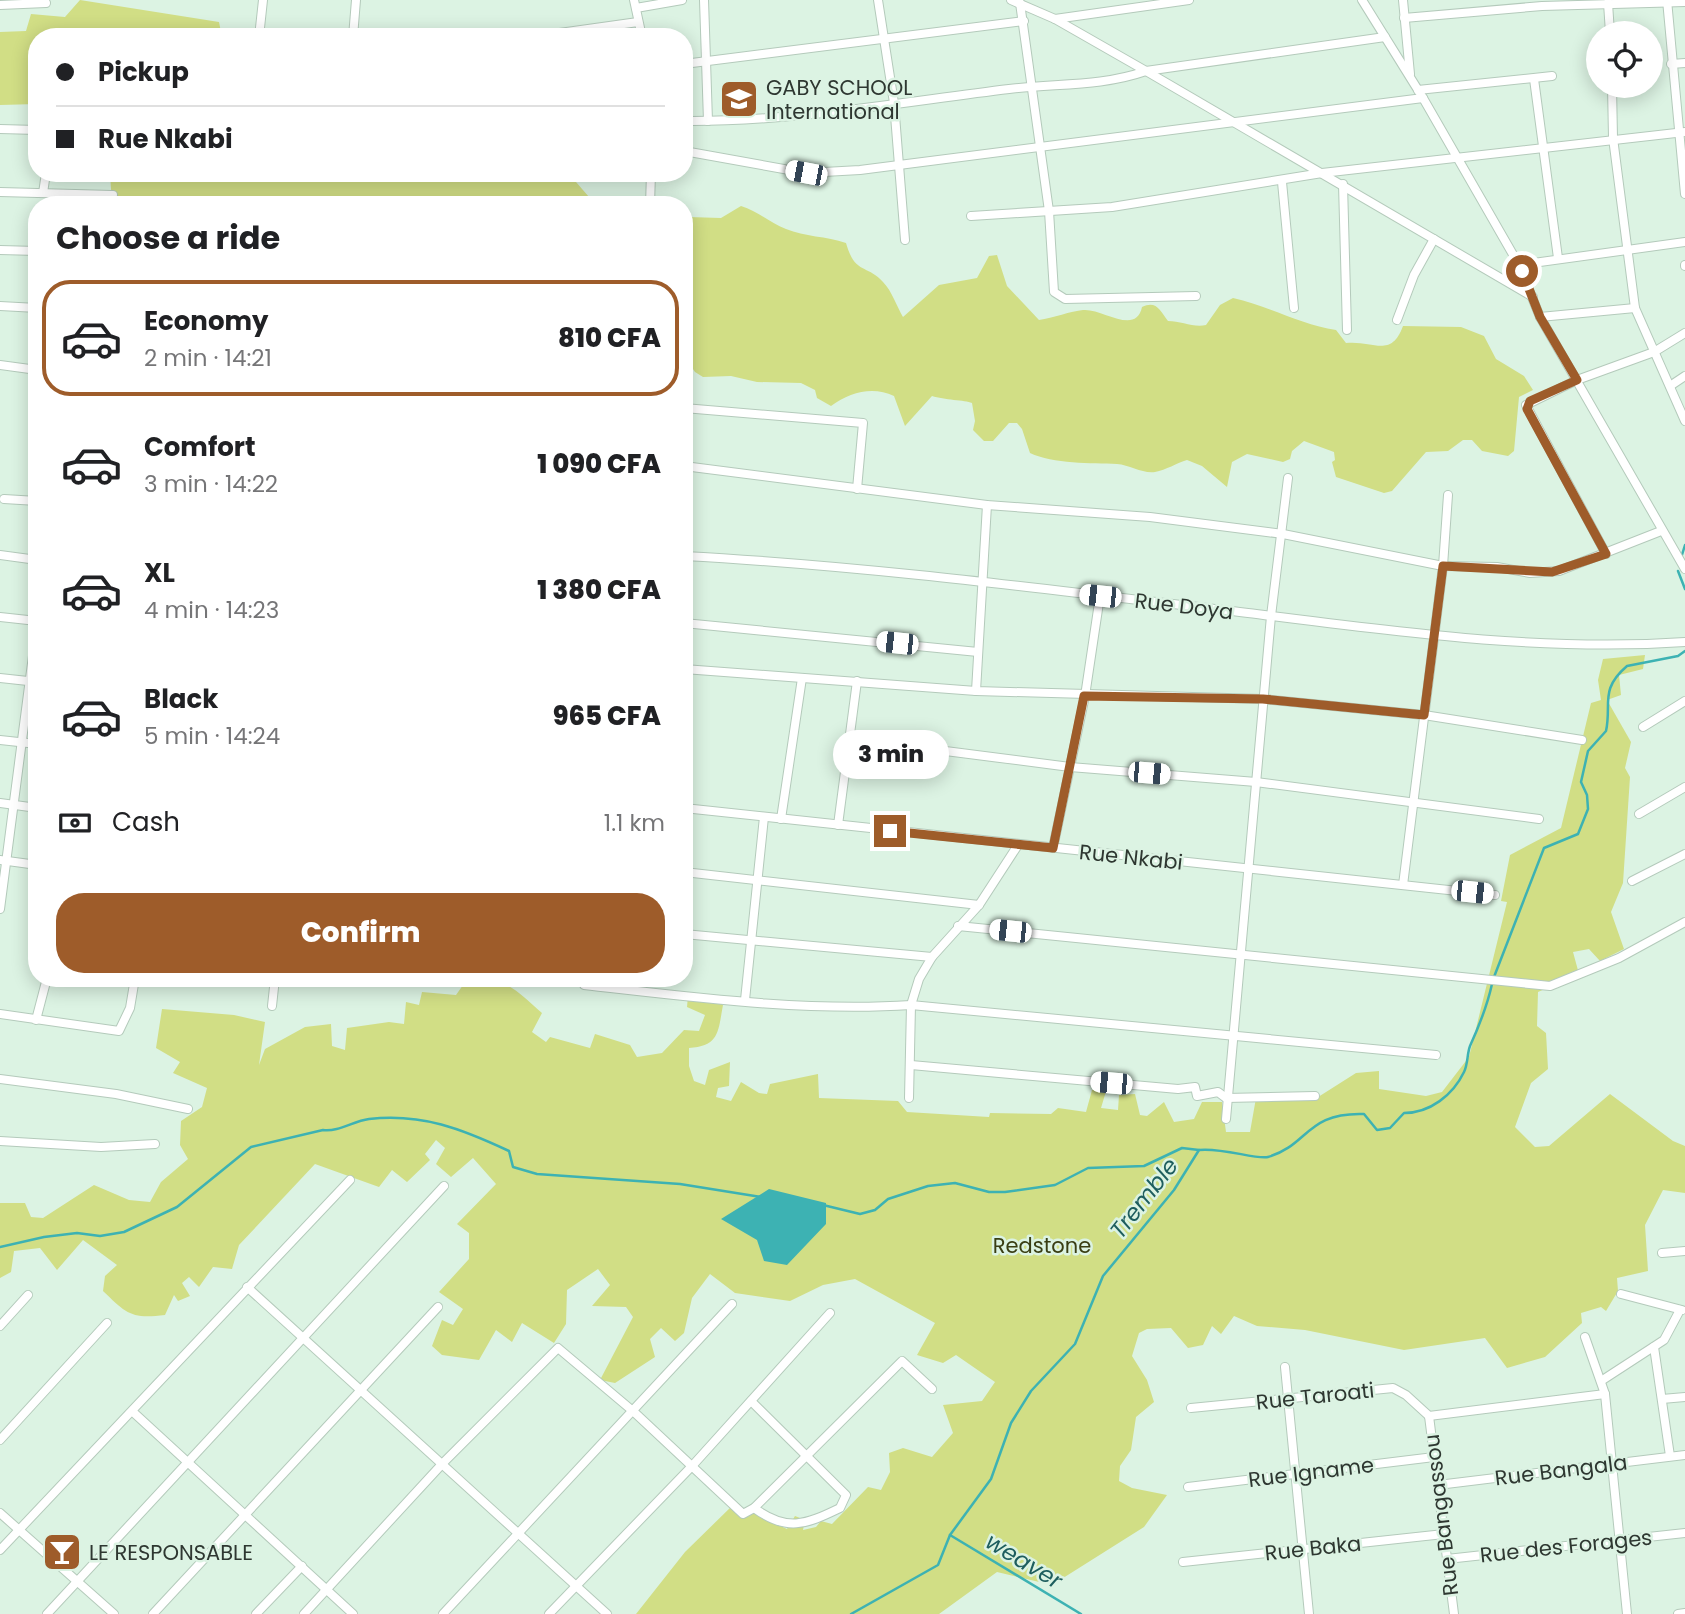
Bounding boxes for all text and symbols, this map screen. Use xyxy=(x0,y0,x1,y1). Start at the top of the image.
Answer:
map controls xyxy=(1586,21,1663,98)
button: locate xyxy=(1586,21,1663,98)
text: Pickup xyxy=(98,54,189,90)
place label: GABY SCHOOL International xyxy=(766,73,912,126)
school or university icon: GABY SCHOOL International xyxy=(718,78,760,120)
text: Rue Nkabi xyxy=(98,121,233,157)
car xyxy=(784,159,829,187)
text: Choose a ride xyxy=(56,215,280,260)
route start xyxy=(1506,255,1538,287)
text: Economy xyxy=(144,303,268,339)
icon: car xyxy=(60,307,123,370)
text: 810 CFA xyxy=(558,320,661,356)
text: 2 min · 14:21 xyxy=(144,342,272,374)
text: Comfort xyxy=(144,429,256,465)
icon: car xyxy=(60,433,123,496)
text: 1 090 CFA xyxy=(537,446,661,482)
text: 3 min · 14:22 xyxy=(144,468,278,500)
text: XL xyxy=(144,555,175,591)
icon: car xyxy=(60,559,123,622)
text: 1 380 CFA xyxy=(537,572,661,608)
car xyxy=(1079,583,1122,609)
street label: Rue Doya xyxy=(1133,586,1235,626)
text: 4 min · 14:23 xyxy=(144,594,279,626)
car xyxy=(876,630,919,656)
text: Black xyxy=(144,681,218,717)
icon: car xyxy=(60,685,123,748)
text: 965 CFA xyxy=(553,698,661,734)
text: 5 min · 14:24 xyxy=(144,720,280,752)
callout: 3 min xyxy=(832,730,948,778)
text: 3 min xyxy=(858,738,924,770)
car xyxy=(1128,761,1171,785)
icon: cash xyxy=(56,804,94,842)
text: Cash xyxy=(112,804,180,840)
text: 1.1 km xyxy=(604,807,665,839)
route end xyxy=(874,815,906,847)
street label: Rue Nkabi xyxy=(1078,837,1184,877)
car xyxy=(1451,879,1494,905)
button: Confirm xyxy=(56,893,665,973)
car xyxy=(989,918,1032,944)
car xyxy=(1090,1071,1133,1095)
water label: Tremble xyxy=(1102,1151,1186,1245)
park label: Redstone xyxy=(993,1231,1091,1260)
street label: Rue Taroati xyxy=(1254,1375,1376,1417)
street label: Rue Bangassou xyxy=(1417,1433,1465,1597)
street label: Rue Bangala xyxy=(1493,1447,1629,1493)
street label: Rue Igname xyxy=(1246,1450,1376,1494)
street label: Rue des Forages xyxy=(1479,1523,1653,1569)
water label: weaver xyxy=(980,1526,1070,1597)
street label: Rue Baka xyxy=(1263,1529,1363,1567)
bar icon: LE RESPONSABLE xyxy=(41,1531,83,1573)
place label: LE RESPONSABLE xyxy=(89,1538,253,1567)

